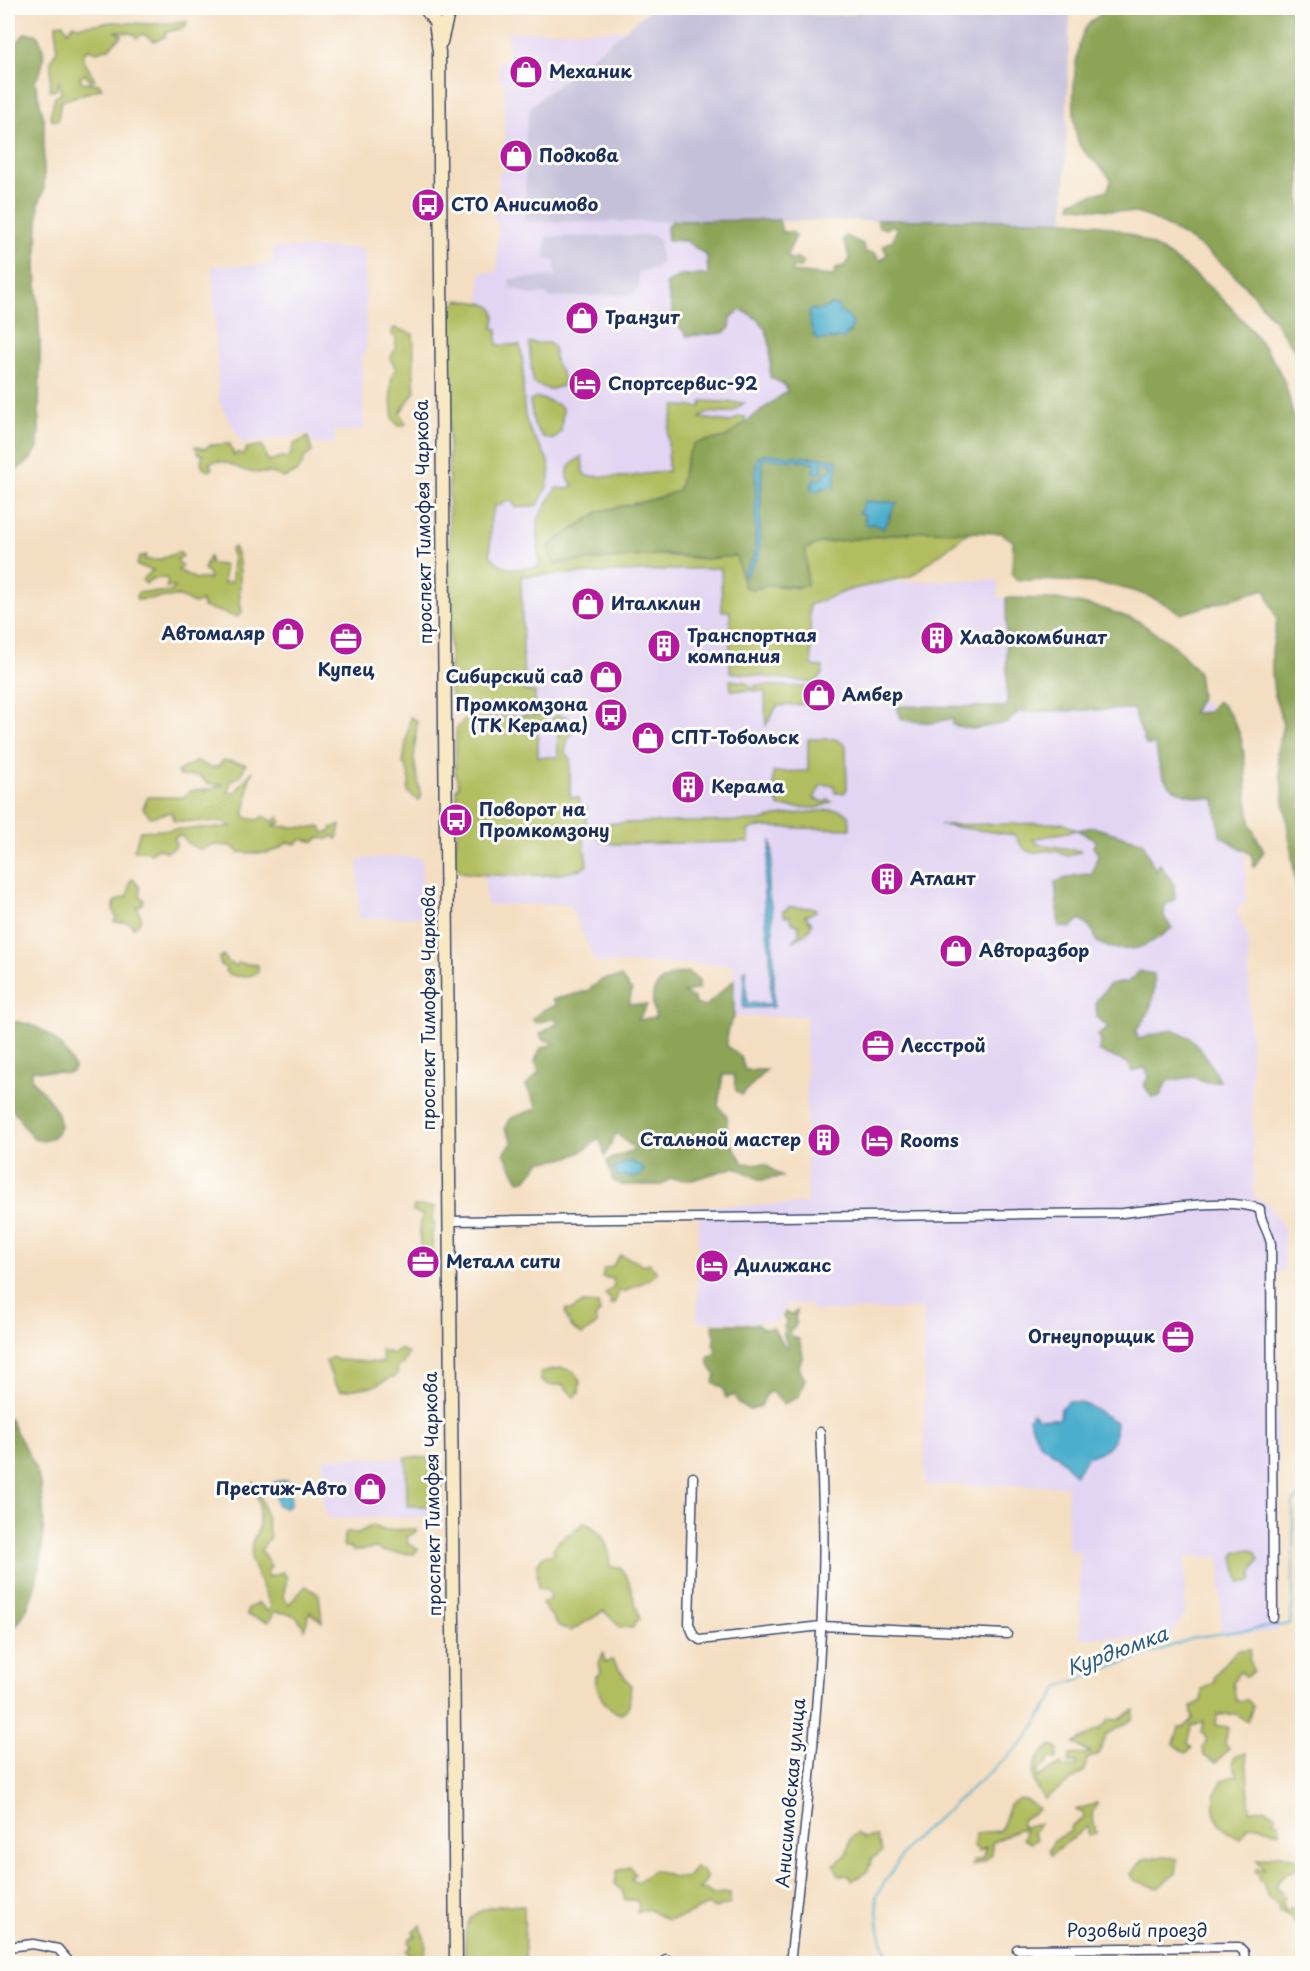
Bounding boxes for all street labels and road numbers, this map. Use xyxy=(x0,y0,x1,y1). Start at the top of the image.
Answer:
street label: проспект Тимофея Чаркова xyxy=(407,399,438,645)
street label: проспект Тимофея Чаркова xyxy=(414,885,441,1130)
street label: проспект Тимофея Чаркова xyxy=(416,1371,447,1617)
street label: Анисимовская улица xyxy=(768,1696,811,1889)
street label: Розовый проезд xyxy=(1066,1916,1208,1943)

